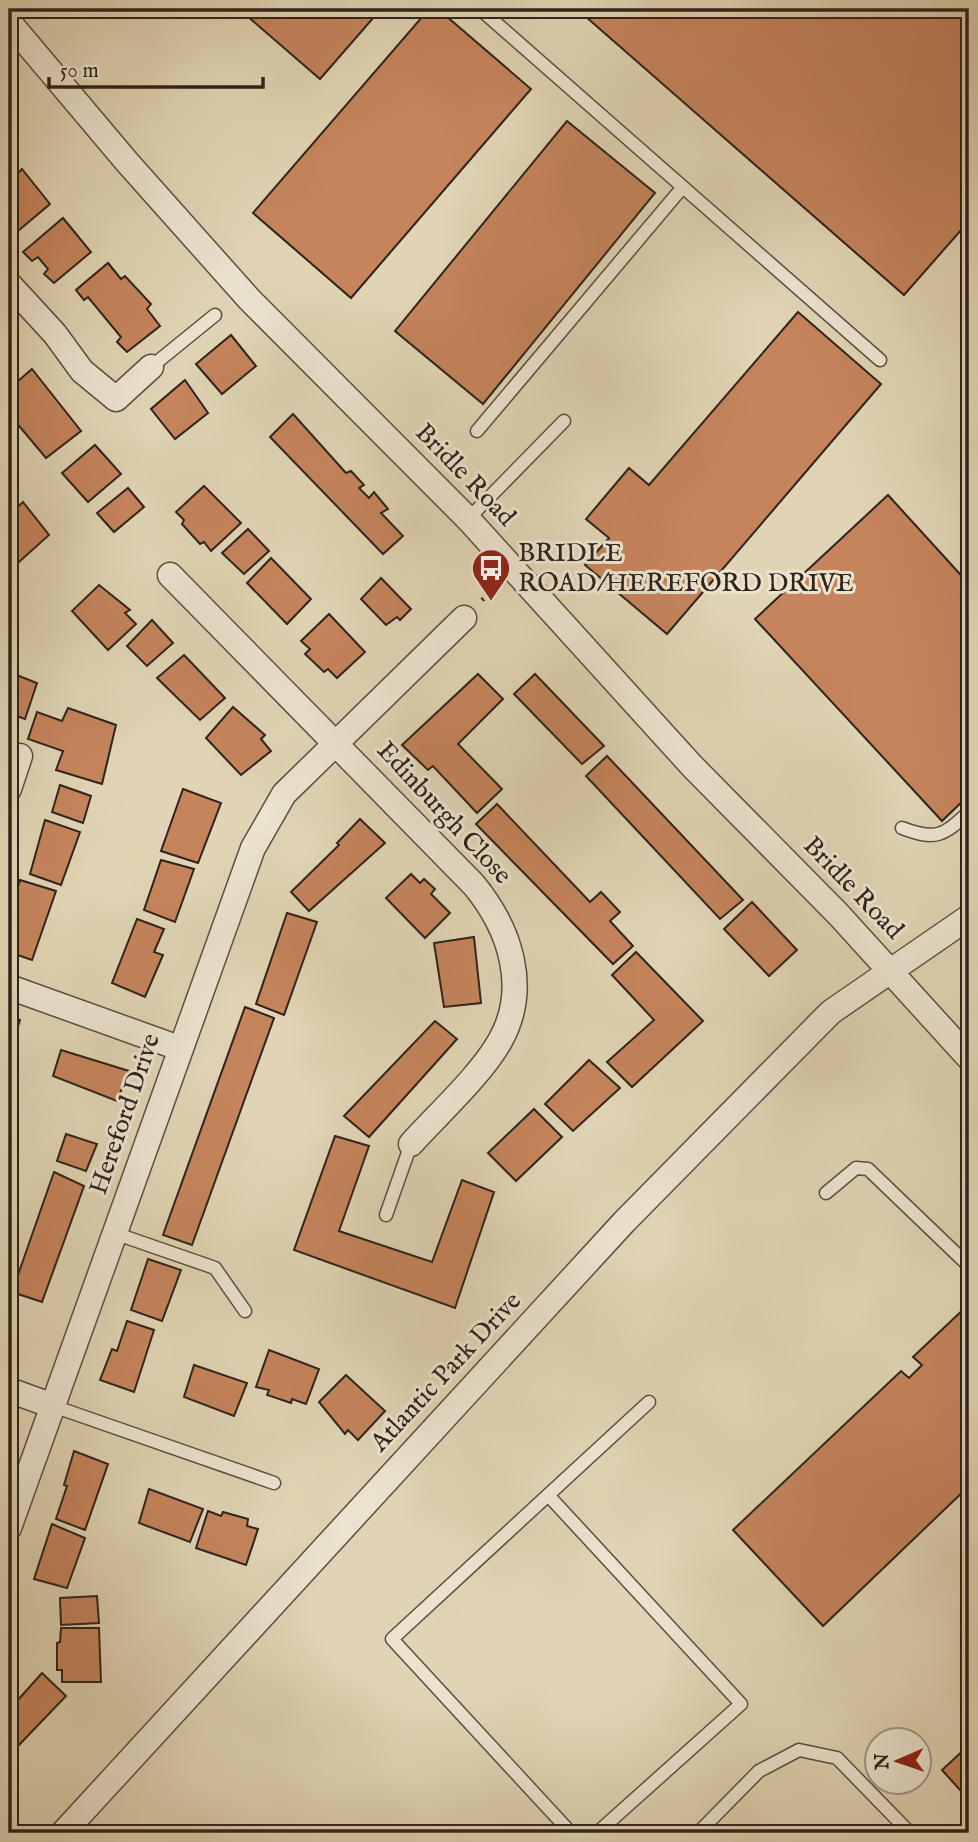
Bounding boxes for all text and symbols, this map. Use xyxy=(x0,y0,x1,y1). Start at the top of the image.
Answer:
scale bar xyxy=(49,46,262,90)
text: 50 m xyxy=(60,58,99,85)
street label: Bridle Road xyxy=(408,416,522,534)
place label: BRIDLE ROAD/HEREFORD DRIVE xyxy=(518,537,854,600)
bus stop icon: BRIDLE ROAD/HEREFORD DRIVE xyxy=(470,547,512,602)
street label: Edinburgh Close xyxy=(369,735,519,891)
street label: Bridle Road xyxy=(796,829,910,947)
street label: Hereford Drive xyxy=(82,1029,168,1199)
street label: Atlantic Park Drive xyxy=(363,1285,529,1460)
north arrow xyxy=(862,1727,932,1797)
text: N xyxy=(871,1752,895,1771)

